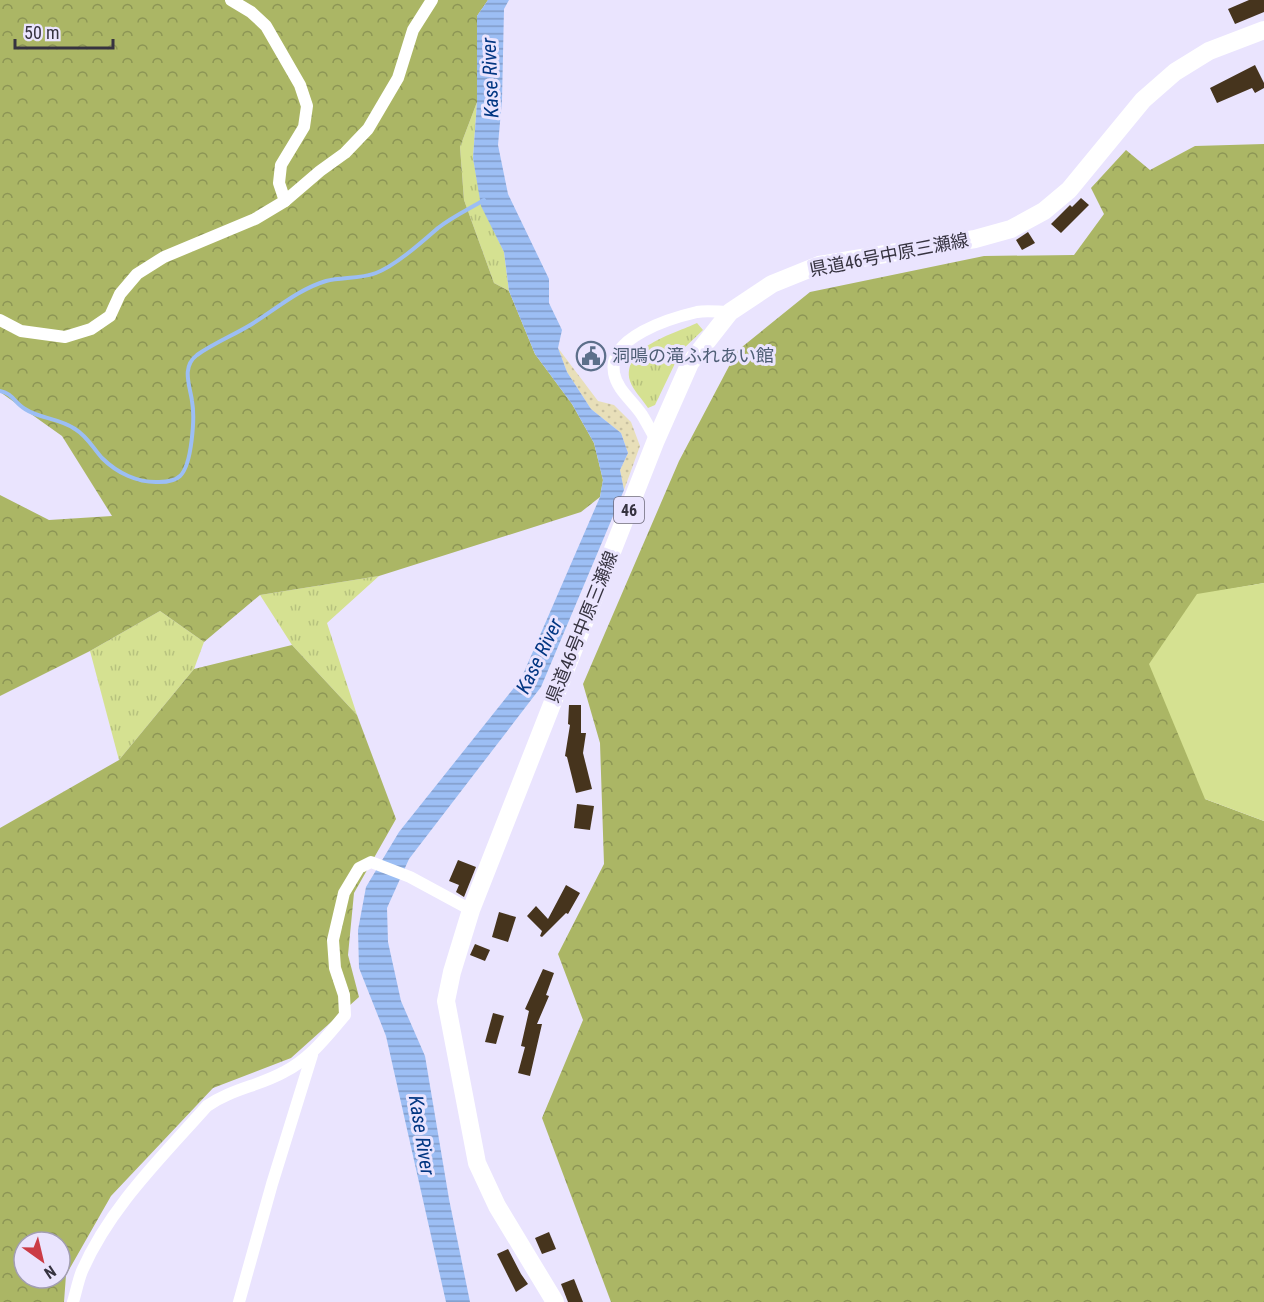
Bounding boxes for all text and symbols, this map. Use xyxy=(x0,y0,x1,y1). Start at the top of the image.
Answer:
scale bar xyxy=(15,12,112,50)
text: 50 m xyxy=(24,22,59,43)
water label: Kase River xyxy=(477,36,503,119)
street label: 県道46号中原三瀬線 xyxy=(807,229,970,280)
public building icon: 洞鳴の滝ふれあい館 xyxy=(575,340,607,372)
place label: 洞鳴の滝ふれあい館 xyxy=(612,345,774,366)
road number: 46 xyxy=(614,497,644,523)
street label: 県道46号中原三瀬線 xyxy=(541,548,622,706)
water label: Kase River xyxy=(511,614,568,697)
water label: Kase River xyxy=(404,1093,440,1178)
north arrow xyxy=(12,1230,72,1290)
text: N xyxy=(41,1261,59,1283)

